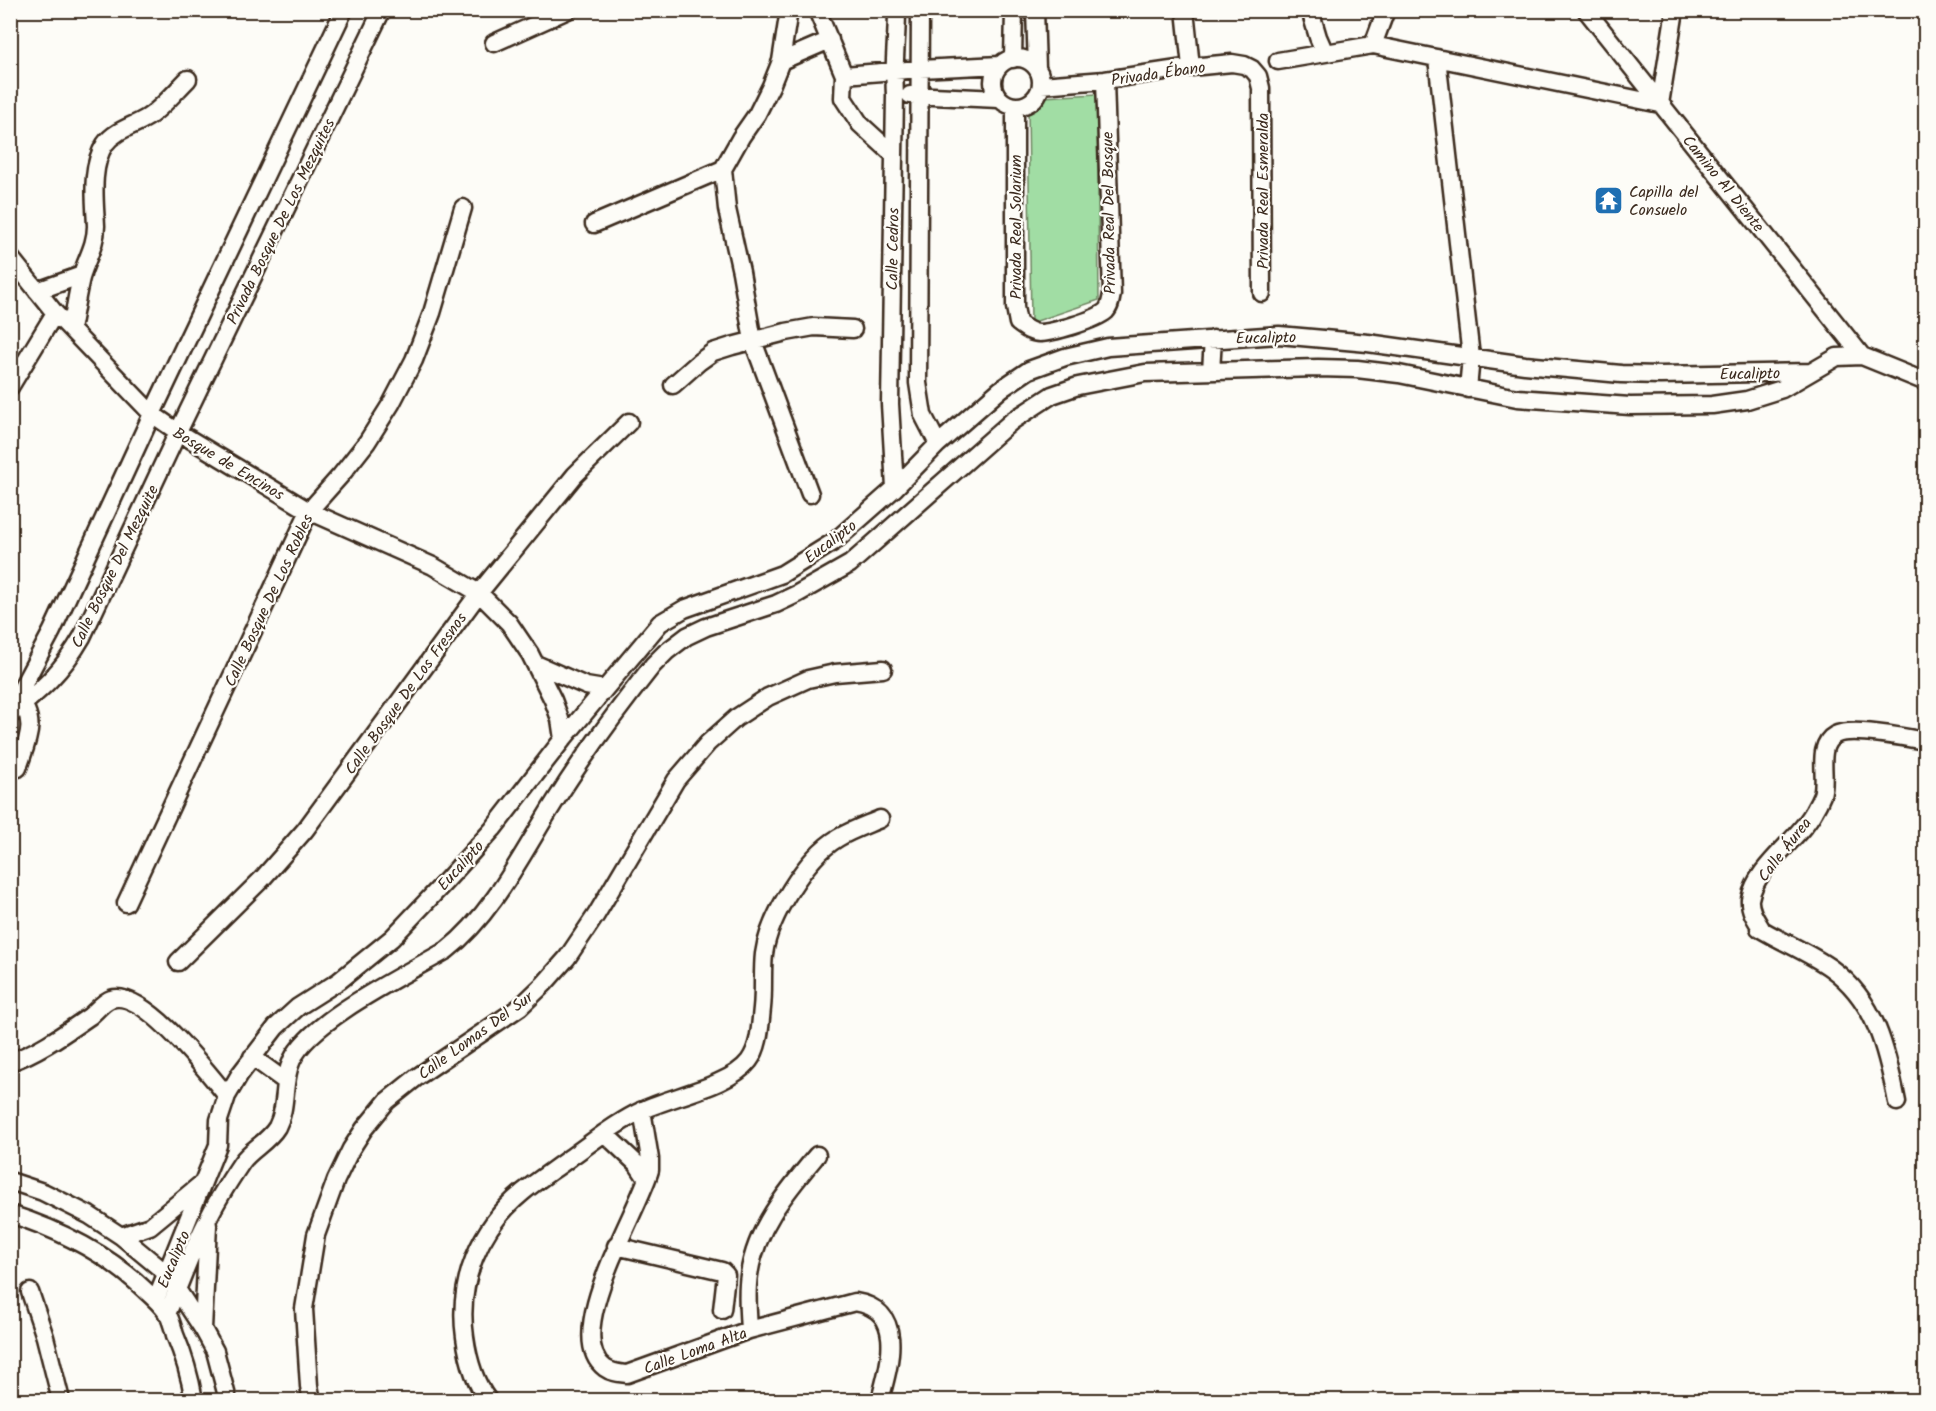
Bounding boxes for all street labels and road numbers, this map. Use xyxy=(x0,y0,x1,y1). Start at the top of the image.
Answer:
street label: Privada Ébano xyxy=(1109,55,1207,93)
street label: Privada Real Esmeralda xyxy=(1251,113,1276,269)
street label: Privada Bosque De Los Mezquites xyxy=(220,114,342,329)
street label: Camino Al Diente xyxy=(1676,130,1770,238)
street label: Privada Real Del Bosque xyxy=(1096,131,1123,295)
street label: Privada Real Solarium xyxy=(1004,154,1029,300)
street label: Calle Cedros xyxy=(880,207,907,291)
street label: Eucalipto xyxy=(1236,325,1296,352)
street label: Eucalipto xyxy=(1720,361,1780,388)
street label: Bosque de Encinos xyxy=(168,421,289,508)
street label: Calle Bosque Del Mezquite xyxy=(65,481,166,653)
street label: Calle Bosque De Los Robles xyxy=(218,510,320,691)
street label: Eucalipto xyxy=(799,514,863,570)
street label: Calle Bosque De Los Fresnos xyxy=(339,607,474,780)
street label: Calle Áurea xyxy=(1752,812,1818,888)
street label: Eucalipto xyxy=(432,835,491,897)
street label: Calle Lomas Del Sur xyxy=(413,985,540,1087)
street label: Eucalipto xyxy=(151,1227,198,1292)
street label: Calle Loma Alta xyxy=(640,1321,751,1382)

